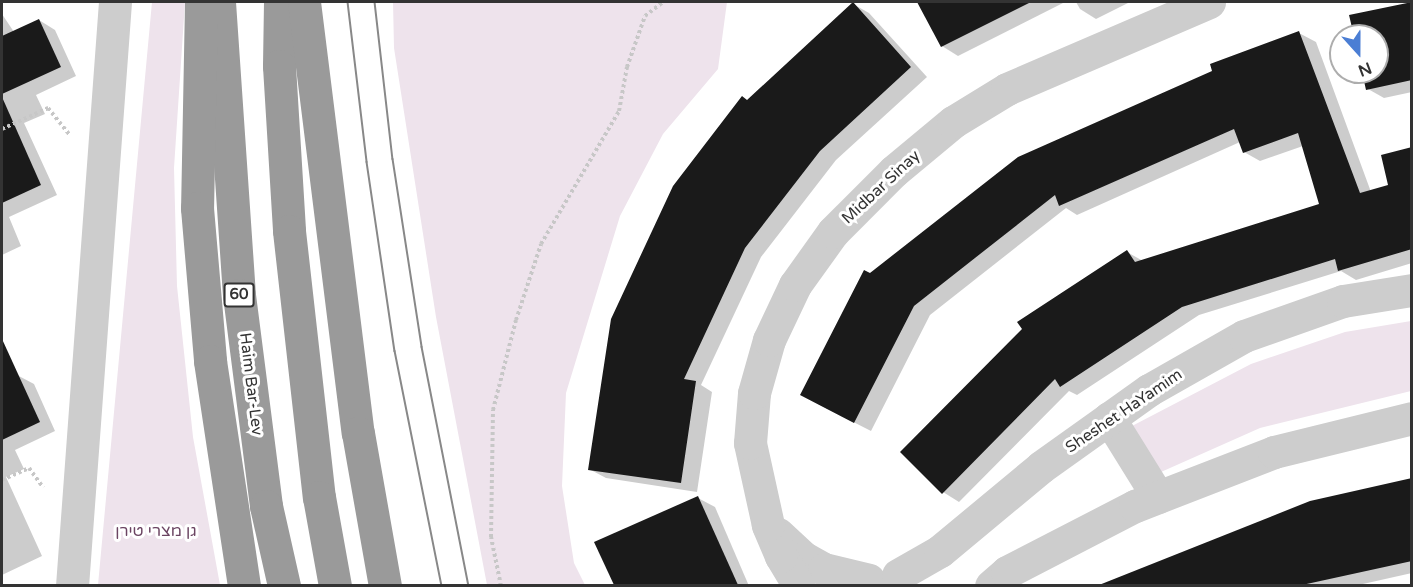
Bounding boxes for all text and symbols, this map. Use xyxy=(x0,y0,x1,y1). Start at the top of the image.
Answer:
north arrow xyxy=(1329,24,1389,84)
text: N xyxy=(1355,57,1374,81)
street label: Midbar Sinay xyxy=(838,146,924,228)
road number: 60 xyxy=(222,283,256,307)
street label: Haim Bar-Lev xyxy=(235,332,267,436)
street label: Sheshet HaYamim xyxy=(1062,365,1186,457)
park label: גן מצרי טירן xyxy=(115,521,197,541)

